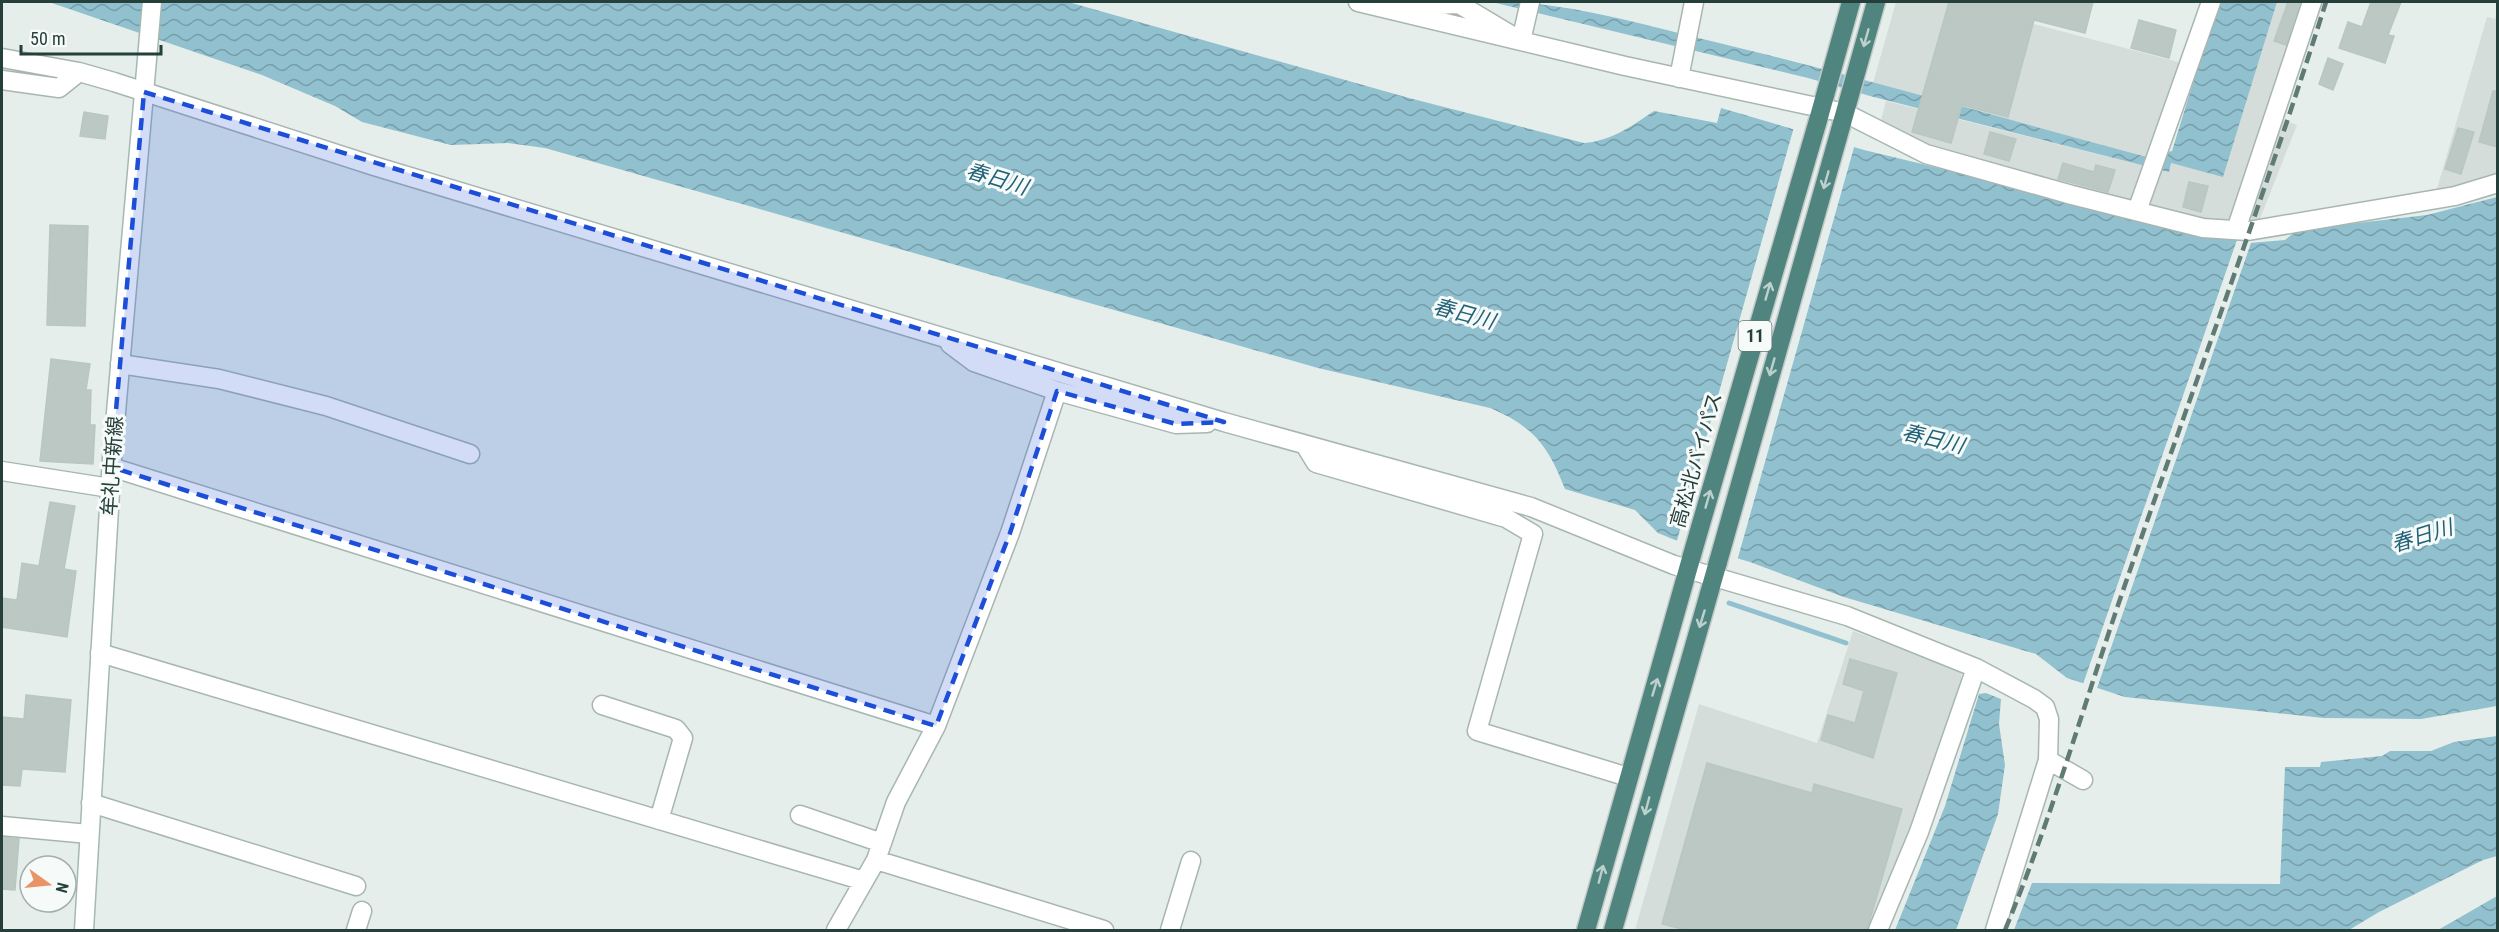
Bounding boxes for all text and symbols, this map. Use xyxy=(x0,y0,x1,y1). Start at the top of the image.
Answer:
scale bar xyxy=(21,18,160,56)
text: 50 m xyxy=(30,28,65,49)
one-way arrow xyxy=(1860,28,1871,47)
water label: 春日川 xyxy=(963,158,1033,200)
one-way arrow xyxy=(1819,170,1831,189)
one-way arrow xyxy=(1763,282,1774,301)
water label: 春日川 xyxy=(1430,294,1499,334)
road number: 11 xyxy=(1738,321,1772,351)
one-way arrow xyxy=(1766,357,1778,376)
street label: 高松北バイパス xyxy=(1665,390,1727,530)
street label: 牟礼中新線 xyxy=(97,415,127,517)
water label: 春日川 xyxy=(1900,420,1968,459)
one-way arrow xyxy=(1703,490,1714,509)
water label: 春日川 xyxy=(2388,515,2458,557)
one-way arrow xyxy=(1696,609,1707,628)
one-way arrow xyxy=(1650,678,1661,697)
one-way arrow xyxy=(1641,796,1653,815)
north arrow xyxy=(18,854,78,914)
one-way arrow xyxy=(1596,865,1607,884)
text: N xyxy=(52,881,72,895)

